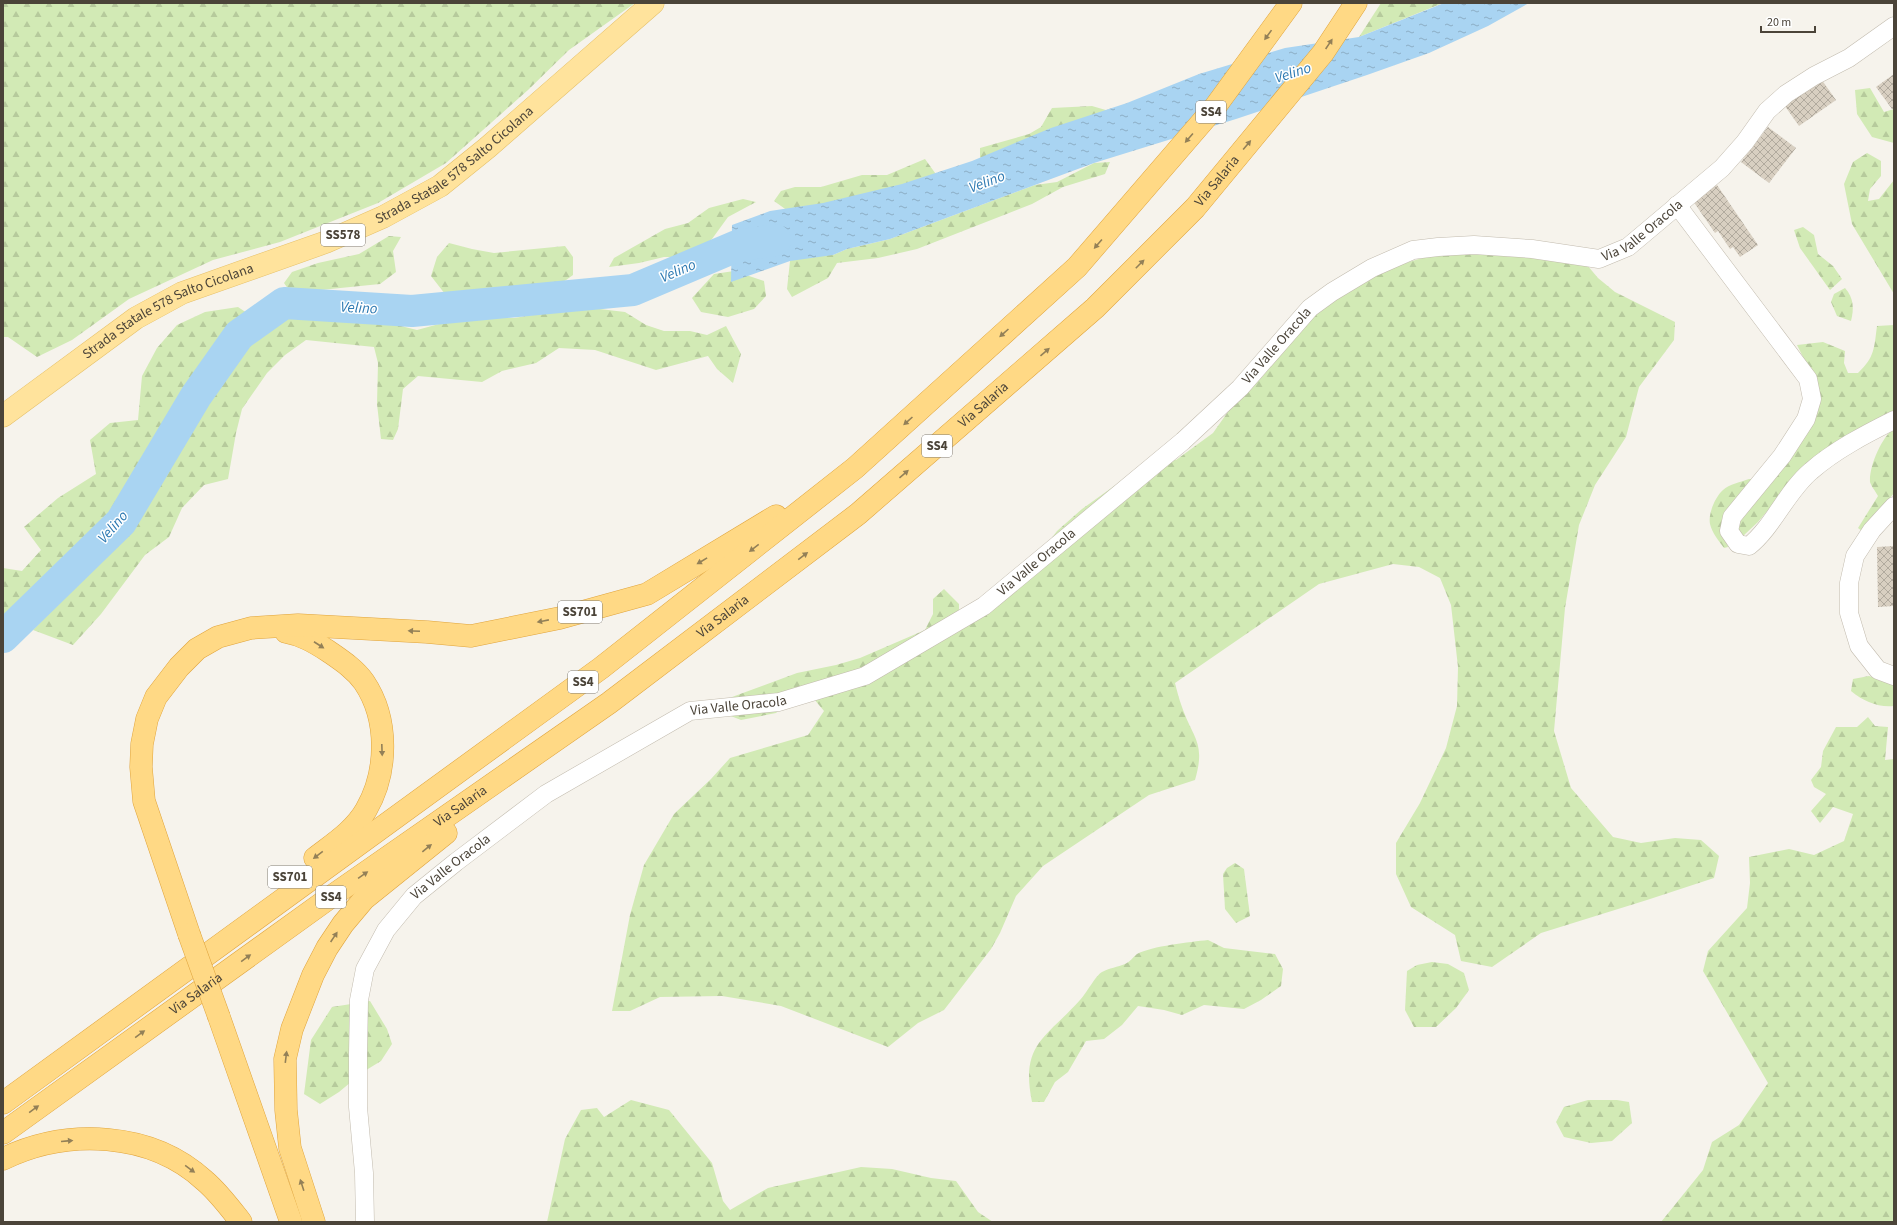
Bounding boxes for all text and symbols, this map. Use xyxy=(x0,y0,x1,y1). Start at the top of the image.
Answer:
scale bar xyxy=(1761,8,1815,34)
text: 20 m xyxy=(1767,14,1791,31)
one-way arrow xyxy=(1264,29,1272,40)
one-way arrow xyxy=(1325,39,1332,50)
water label: Velino xyxy=(1272,57,1314,89)
road number: SS4 xyxy=(1196,101,1226,123)
street label: Strada Statale 578 Salto Cicolana xyxy=(372,102,538,229)
one-way arrow xyxy=(1185,132,1194,143)
one-way arrow xyxy=(1242,140,1251,151)
street label: Via Salaria xyxy=(1190,151,1244,211)
water label: Velino xyxy=(966,165,1008,198)
street label: Via Valle Oracola xyxy=(1599,195,1687,267)
road number: SS578 xyxy=(321,224,365,246)
one-way arrow xyxy=(1093,238,1102,249)
water label: Velino xyxy=(657,254,699,288)
street label: Strada Statale 578 Salto Cicolana xyxy=(78,258,256,364)
one-way arrow xyxy=(1135,259,1145,269)
water label: Velino xyxy=(340,297,378,319)
street label: Via Valle Oracola xyxy=(1238,303,1316,389)
one-way arrow xyxy=(999,329,1009,338)
one-way arrow xyxy=(1039,348,1050,357)
street label: Via Salaria xyxy=(954,377,1013,432)
one-way arrow xyxy=(902,416,913,425)
road number: SS4 xyxy=(922,435,952,457)
one-way arrow xyxy=(899,470,910,479)
water label: Velino xyxy=(93,506,133,548)
street label: Via Valle Oracola xyxy=(993,524,1080,601)
one-way arrow xyxy=(748,544,759,553)
one-way arrow xyxy=(798,552,809,560)
one-way arrow xyxy=(696,557,708,564)
street label: Via Salaria xyxy=(692,590,753,643)
road number: SS701 xyxy=(558,601,602,623)
one-way arrow xyxy=(537,619,549,625)
one-way arrow xyxy=(407,628,420,634)
one-way arrow xyxy=(313,642,325,649)
road number: SS4 xyxy=(568,671,598,693)
street label: Via Valle Oracola xyxy=(689,690,789,721)
one-way arrow xyxy=(379,744,385,757)
street label: Via Salaria xyxy=(430,781,491,832)
street label: Via Valle Oracola xyxy=(407,829,495,905)
one-way arrow xyxy=(422,844,433,852)
one-way arrow xyxy=(312,851,323,860)
road number: SS701 xyxy=(268,866,312,888)
one-way arrow xyxy=(358,871,368,879)
road number: SS4 xyxy=(316,886,346,908)
one-way arrow xyxy=(330,932,338,943)
one-way arrow xyxy=(240,954,251,962)
street label: Via Salaria xyxy=(165,968,227,1020)
one-way arrow xyxy=(135,1030,145,1038)
one-way arrow xyxy=(283,1051,289,1063)
one-way arrow xyxy=(29,1105,40,1114)
one-way arrow xyxy=(61,1138,73,1144)
one-way arrow xyxy=(185,1165,195,1173)
one-way arrow xyxy=(298,1179,304,1191)

